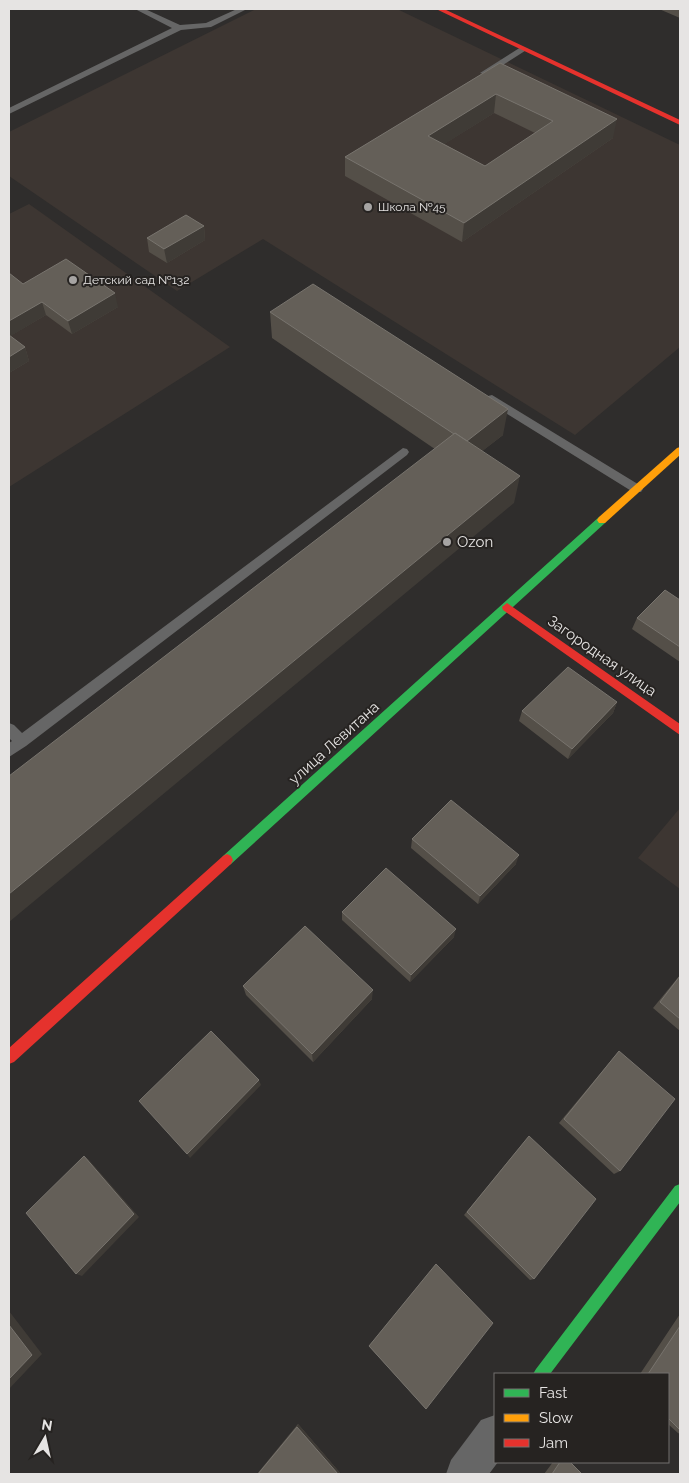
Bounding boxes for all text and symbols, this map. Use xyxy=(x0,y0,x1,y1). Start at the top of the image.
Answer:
place label: Школа №45 xyxy=(378,200,446,214)
marker: Школа №45 xyxy=(362,201,374,213)
place label: Детский сад №132 xyxy=(83,273,190,287)
marker: Детский сад №132 xyxy=(67,274,79,286)
place label: Ozon xyxy=(457,533,493,551)
marker: Ozon xyxy=(441,536,453,548)
street label: Загородная улица xyxy=(544,612,660,700)
street label: улица Левитана xyxy=(285,698,383,788)
legend xyxy=(494,1373,669,1463)
text: Fast xyxy=(539,1384,567,1402)
text: Slow xyxy=(539,1409,573,1427)
north arrow xyxy=(20,1413,70,1463)
text: N xyxy=(41,1416,54,1434)
text: Jam xyxy=(539,1434,568,1452)

